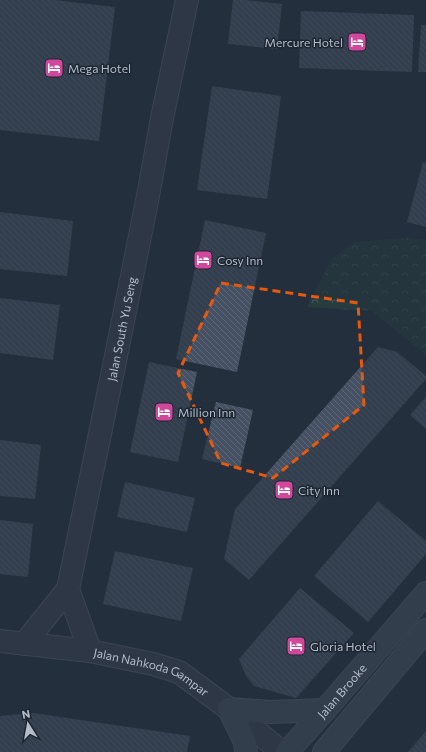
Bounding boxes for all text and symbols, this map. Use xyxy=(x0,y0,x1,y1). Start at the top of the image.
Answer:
hotel icon: Mercure Hotel xyxy=(346,31,368,53)
place label: Mercure Hotel xyxy=(264,35,343,49)
hotel icon: Mega Hotel xyxy=(43,57,65,79)
place label: Mega Hotel xyxy=(68,61,131,75)
hotel icon: Cosy Inn xyxy=(192,249,214,271)
place label: Cosy Inn xyxy=(217,253,263,267)
street label: Jalan South Yu Seng xyxy=(104,275,139,383)
hotel icon: Million Inn xyxy=(153,401,175,423)
place label: Million Inn xyxy=(178,405,235,419)
hotel icon: City Inn xyxy=(273,479,295,501)
place label: City Inn xyxy=(298,483,340,497)
hotel icon: Gloria Hotel xyxy=(285,635,307,657)
place label: Gloria Hotel xyxy=(310,639,376,653)
street label: Jalan Nahkoda Gampar xyxy=(92,645,212,699)
street label: Jalan Brooke xyxy=(314,661,369,722)
north arrow xyxy=(8,704,48,744)
text: N xyxy=(21,707,31,721)

